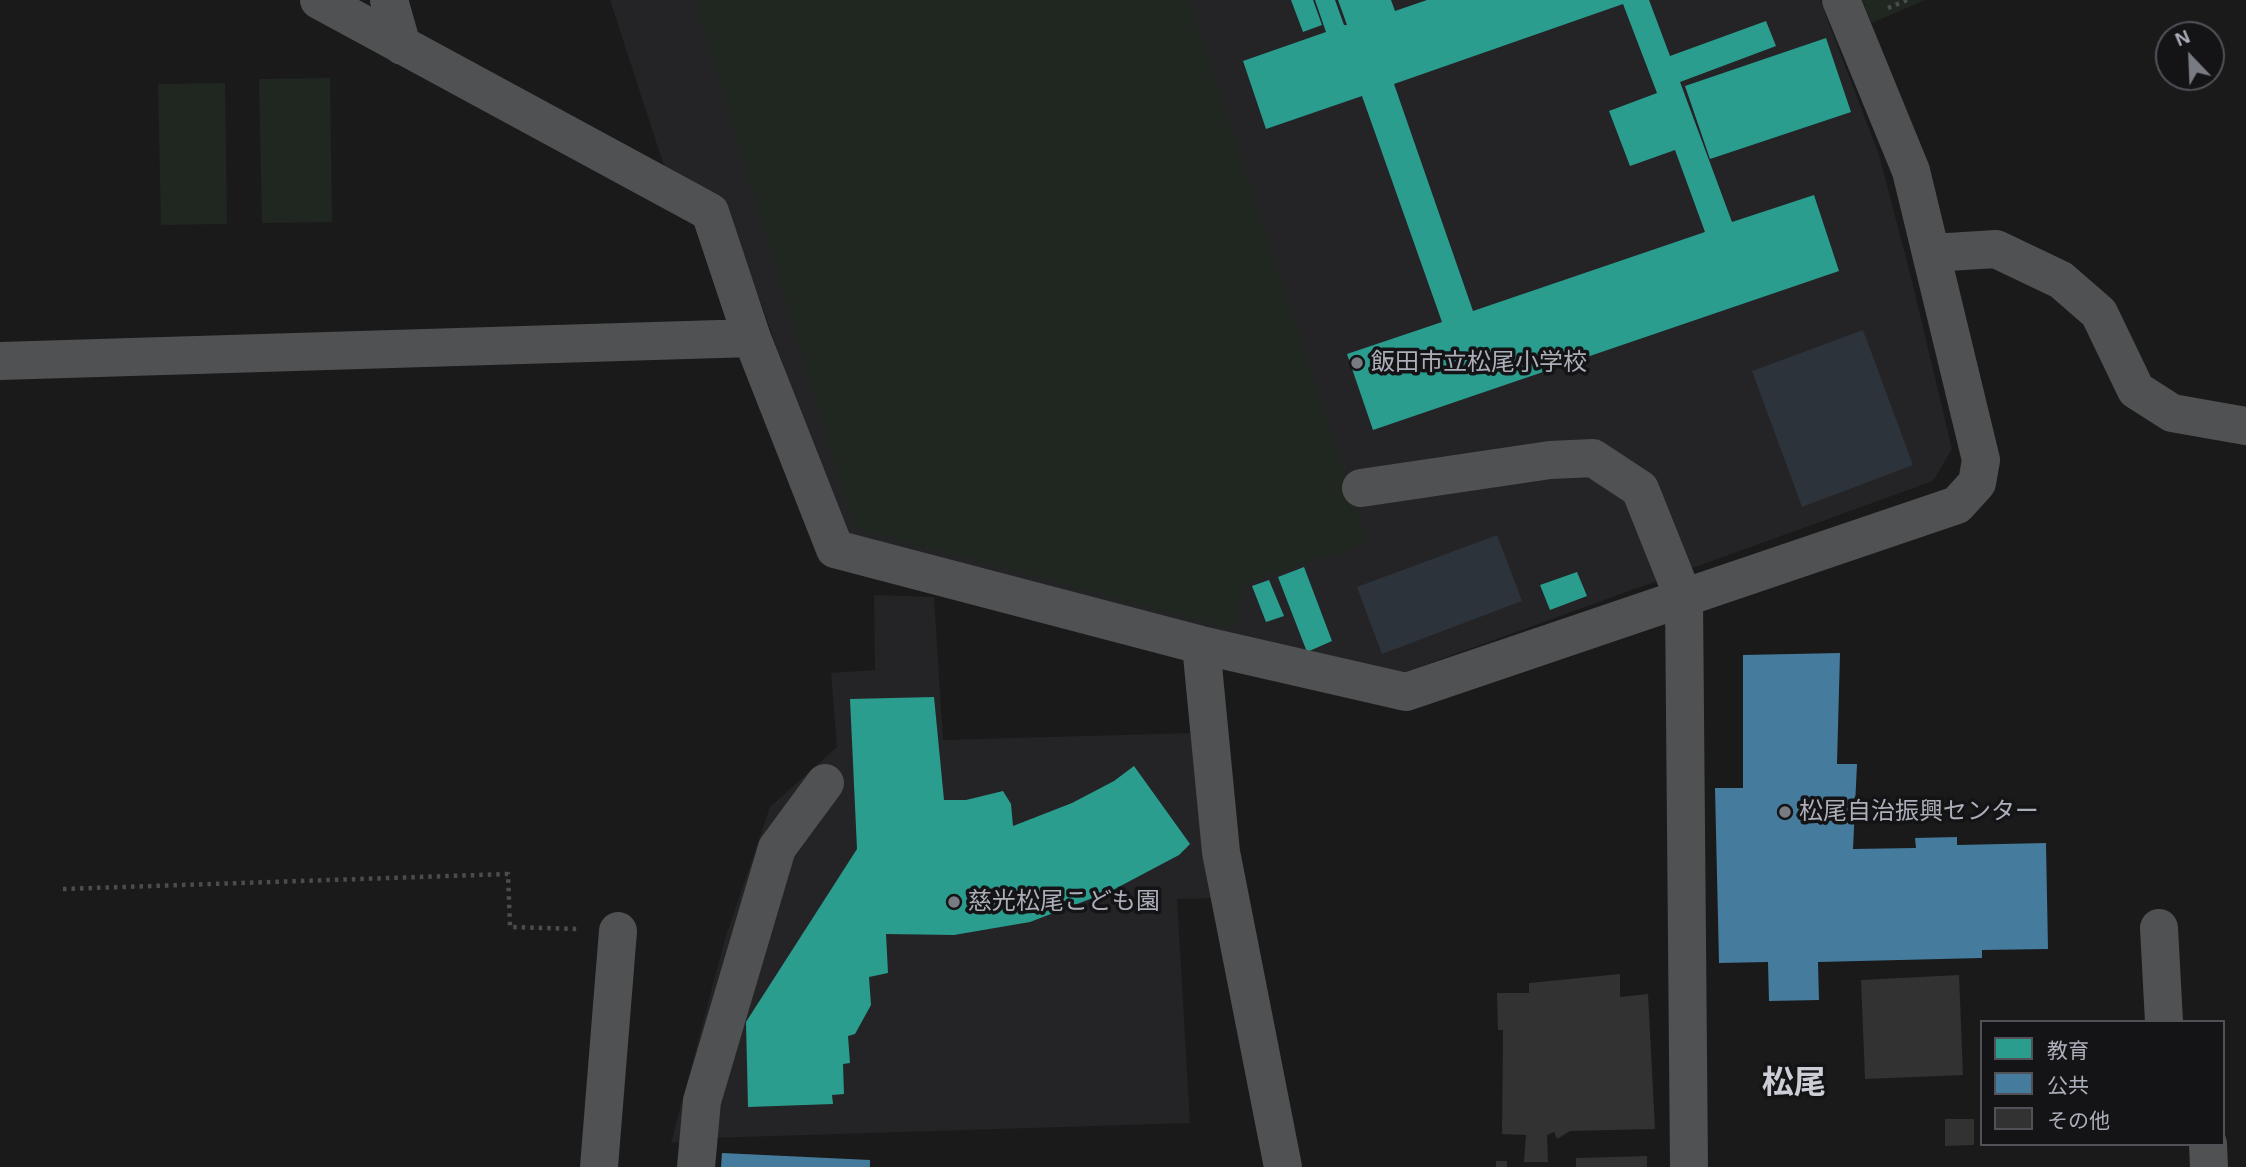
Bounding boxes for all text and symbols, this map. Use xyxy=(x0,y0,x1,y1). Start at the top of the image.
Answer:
north arrow xyxy=(2155,21,2225,91)
text: N xyxy=(2172,26,2193,50)
place label: 飯田市立松尾小学校 xyxy=(1371,349,1587,377)
marker: 飯田市立松尾小学校 xyxy=(1349,355,1365,371)
place label: 松尾自治振興センター xyxy=(1799,798,2039,826)
marker: 松尾自治振興センター xyxy=(1777,804,1793,820)
place label: 慈光松尾こども園 xyxy=(968,888,1160,916)
marker: 慈光松尾こども園 xyxy=(946,894,962,910)
legend xyxy=(1980,1020,2225,1146)
text: 教育 xyxy=(2047,1039,2089,1062)
district label: 松尾 xyxy=(1762,1065,1826,1103)
text: 公共 xyxy=(2047,1074,2089,1097)
text: その他 xyxy=(2047,1109,2110,1132)

